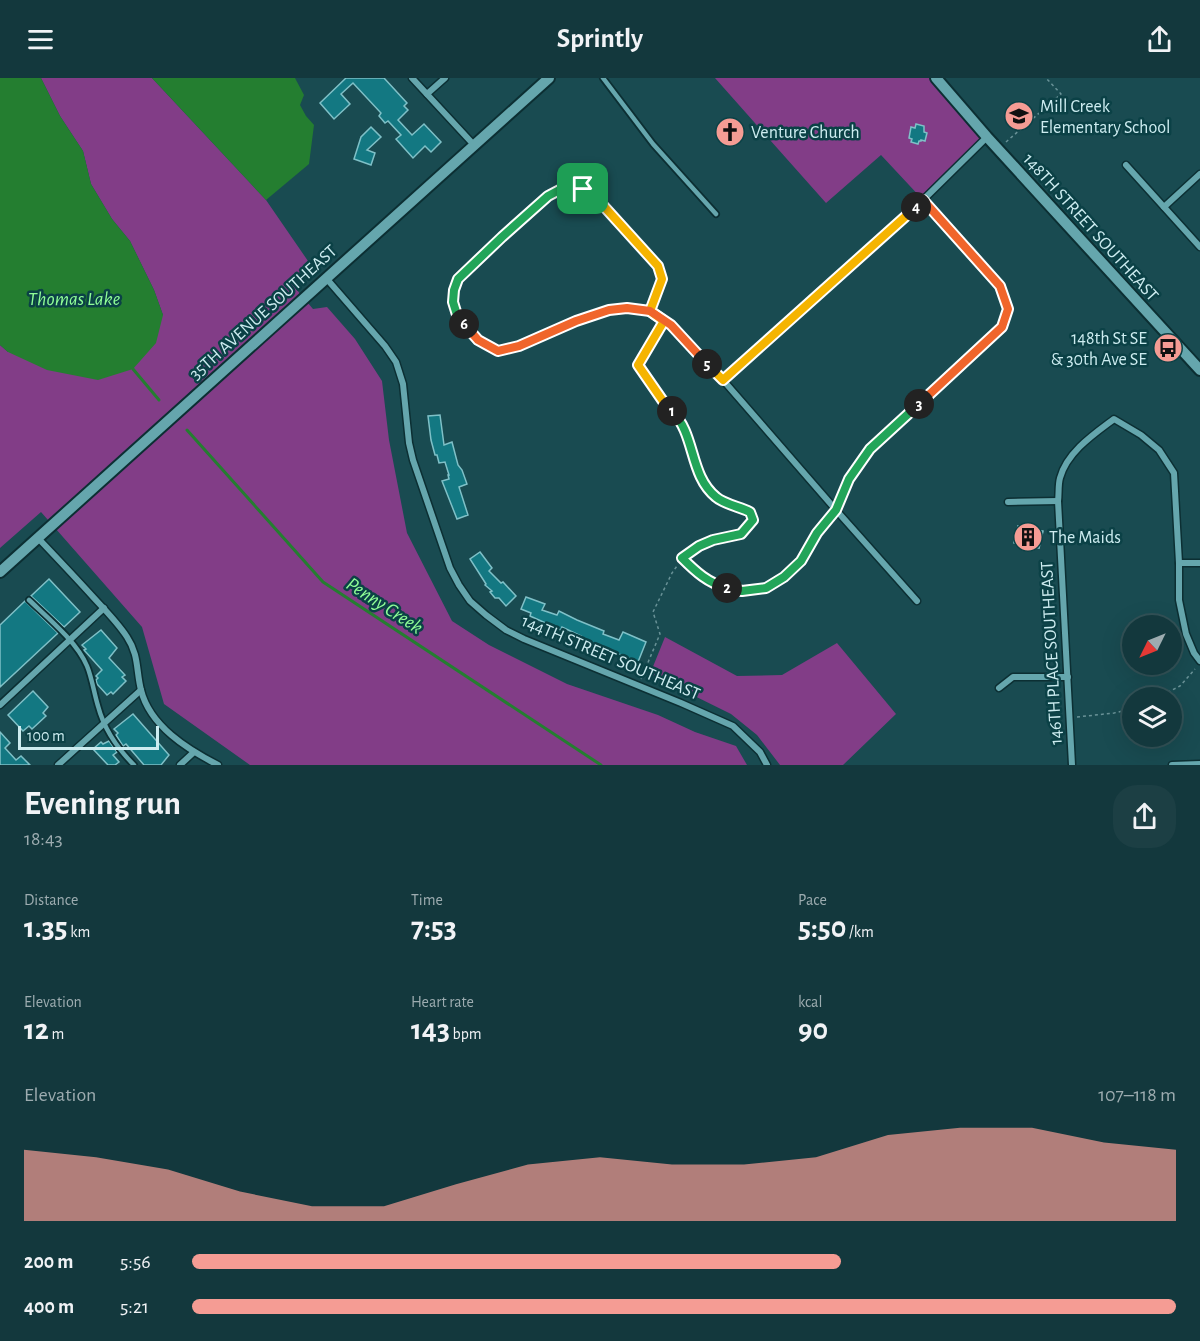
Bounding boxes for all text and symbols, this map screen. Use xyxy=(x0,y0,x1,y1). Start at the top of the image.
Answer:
icon: menu xyxy=(24,23,57,56)
icon: share xyxy=(1143,23,1176,56)
text: Sprintly xyxy=(557,25,643,52)
place label: Mill Creek Elementary School xyxy=(1040,98,1171,137)
school or university icon: Mill Creek Elementary School xyxy=(1003,100,1035,132)
church icon: Venture Church xyxy=(714,116,746,148)
place label: Venture Church xyxy=(751,124,860,142)
street label: 148TH STREET SOUTHEAST xyxy=(1019,150,1161,305)
pin xyxy=(557,163,608,214)
icon: arrive xyxy=(566,172,599,205)
pin: 4 xyxy=(901,192,931,222)
text: 4 xyxy=(912,199,920,215)
street label: 35TH AVENUE SOUTHEAST xyxy=(186,242,341,384)
water label: Thomas Lake xyxy=(28,289,121,309)
pin: 6 xyxy=(449,309,479,339)
text: 6 xyxy=(460,316,468,332)
place label: 148th St SE & 30th Ave SE xyxy=(1051,330,1147,369)
bus stop icon: 148th St SE & 30th Ave SE xyxy=(1152,332,1184,364)
pin: 5 xyxy=(692,349,722,379)
text: 5 xyxy=(704,356,710,372)
pin: 3 xyxy=(904,389,934,419)
pin: 1 xyxy=(657,396,687,426)
text: 3 xyxy=(916,396,922,412)
text: 1 xyxy=(669,403,675,419)
building icon: The Maids xyxy=(1012,521,1044,553)
place label: The Maids xyxy=(1049,529,1121,547)
street label: 146TH PLACE SOUTHEAST xyxy=(1038,561,1066,745)
pin: 2 xyxy=(712,573,742,603)
water label: Penny Creek xyxy=(343,574,426,638)
text: 2 xyxy=(723,580,731,596)
street label: 144TH STREET SOUTHEAST xyxy=(519,612,703,704)
north arrow xyxy=(1122,615,1182,675)
map controls xyxy=(1122,615,1182,747)
button: layers xyxy=(1122,687,1182,747)
scale bar xyxy=(18,723,159,750)
text: 100 m xyxy=(27,728,65,744)
button: share xyxy=(1113,785,1176,848)
text: Evening run xyxy=(24,788,181,821)
text: 18:43 xyxy=(24,829,63,849)
text: Distance xyxy=(24,892,78,908)
text: Time xyxy=(411,892,443,908)
text: Pace xyxy=(798,892,827,908)
text: 1.35 xyxy=(24,913,68,943)
text: 7:53 xyxy=(411,913,457,943)
text: 5:50 xyxy=(798,913,846,943)
text: km xyxy=(68,924,90,940)
text: /km xyxy=(846,924,874,940)
text: Elevation xyxy=(24,994,82,1010)
text: Heart rate xyxy=(411,994,474,1010)
text: kcal xyxy=(798,994,822,1010)
text: 12 xyxy=(24,1015,49,1045)
text: 143 xyxy=(411,1015,450,1045)
text: 90 xyxy=(798,1015,828,1045)
text: m xyxy=(49,1026,64,1042)
text: bpm xyxy=(450,1026,481,1042)
text: Elevation xyxy=(24,1085,96,1105)
text: 107–118 m xyxy=(1098,1085,1176,1105)
text: 200 m xyxy=(24,1252,73,1272)
text: 5:56 xyxy=(120,1252,151,1272)
text: 400 m xyxy=(24,1297,74,1317)
text: 5:21 xyxy=(120,1297,149,1317)

